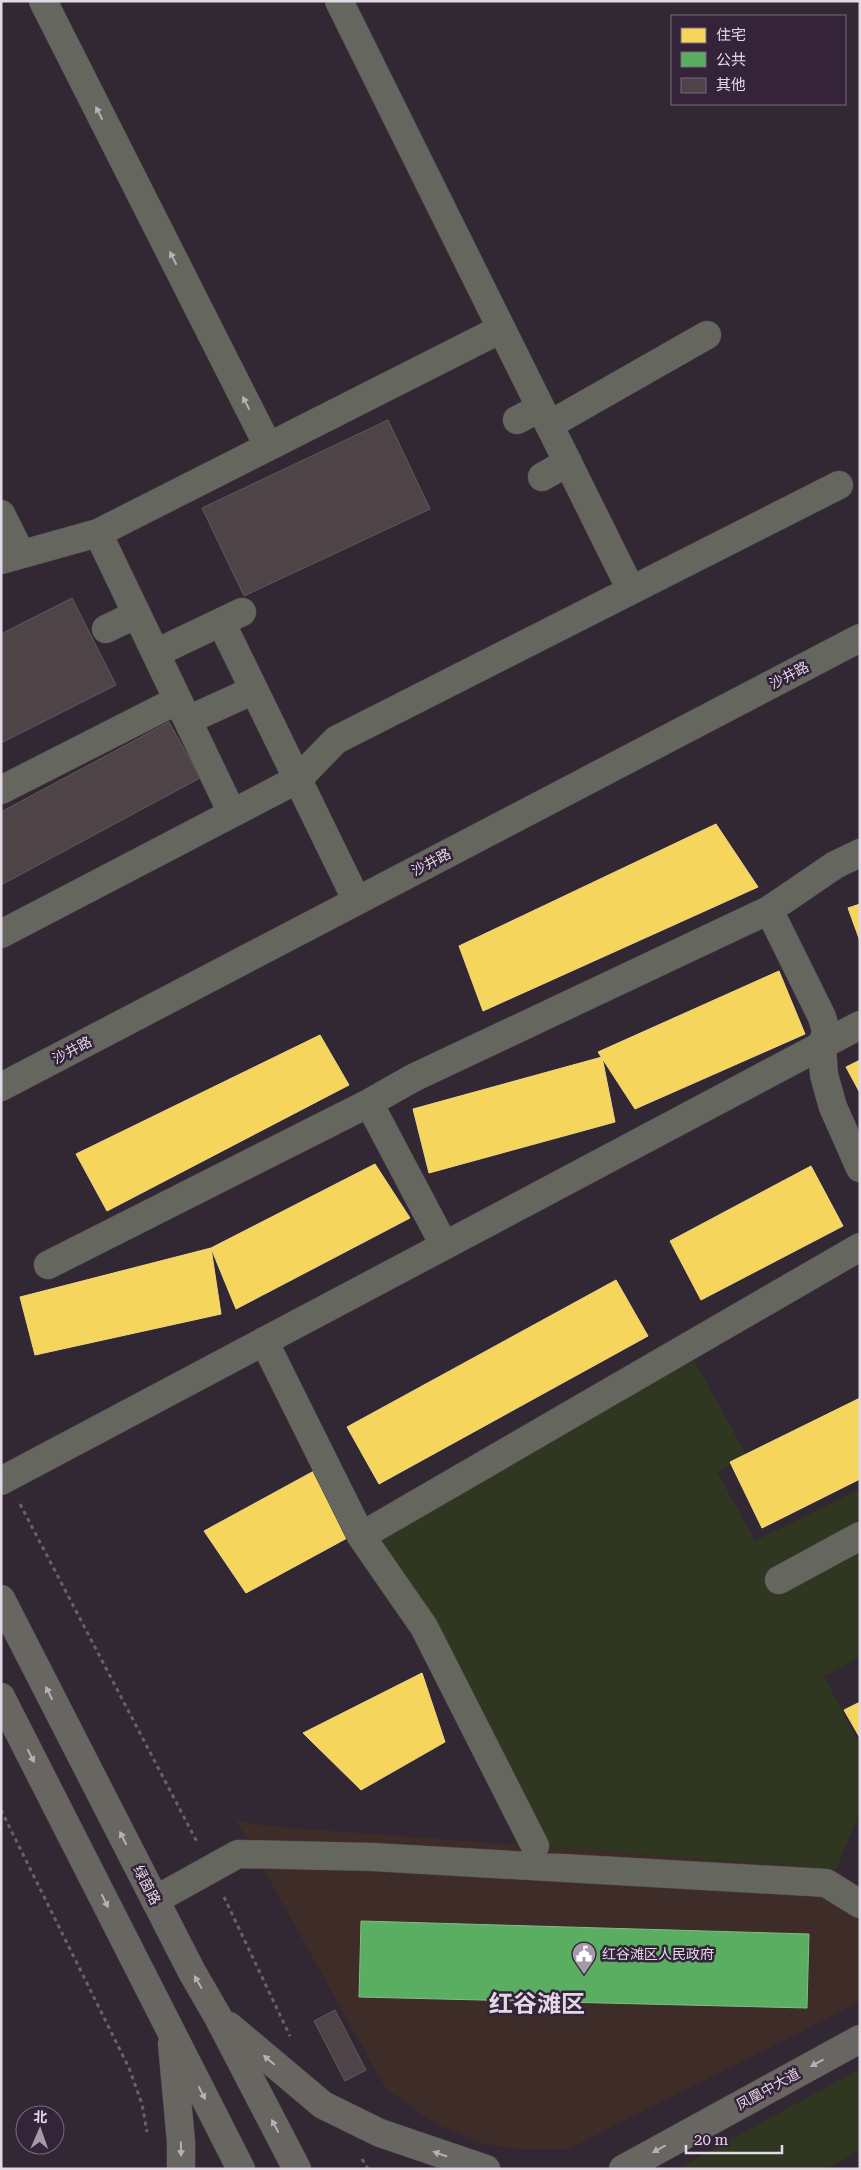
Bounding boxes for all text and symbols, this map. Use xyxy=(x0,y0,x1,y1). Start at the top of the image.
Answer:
legend xyxy=(671,15,846,105)
text: 住宅 xyxy=(716,26,746,44)
text: 公共 xyxy=(716,51,746,69)
text: 其他 xyxy=(716,76,746,94)
one-way arrow xyxy=(95,106,103,120)
one-way arrow xyxy=(169,251,177,265)
one-way arrow xyxy=(242,396,250,410)
street label: 沙井路 xyxy=(767,658,811,692)
street label: 沙井路 xyxy=(409,845,453,879)
street label: 沙井路 xyxy=(50,1033,94,1067)
one-way arrow xyxy=(45,1686,53,1700)
one-way arrow xyxy=(27,1749,35,1764)
one-way arrow xyxy=(119,1831,127,1845)
street label: 绿茵路 xyxy=(130,1863,164,1907)
one-way arrow xyxy=(101,1894,109,1908)
public building icon: 红谷滩区人民政府 xyxy=(571,1941,597,1975)
place label: 红谷滩区人民政府 xyxy=(602,1946,714,1962)
one-way arrow xyxy=(193,1976,202,1989)
district label: 红谷滩区 xyxy=(489,1990,585,2018)
one-way arrow xyxy=(262,2054,275,2065)
one-way arrow xyxy=(810,2058,824,2067)
street label: 凤凰中大道 xyxy=(734,2065,802,2113)
one-way arrow xyxy=(198,2086,206,2100)
north arrow xyxy=(15,2105,65,2155)
text: 北 xyxy=(33,2109,48,2125)
one-way arrow xyxy=(270,2119,279,2132)
scale bar xyxy=(686,2122,782,2154)
text: 20 m xyxy=(694,2131,729,2149)
one-way arrow xyxy=(177,2141,185,2157)
one-way arrow xyxy=(652,2145,667,2153)
one-way arrow xyxy=(432,2150,447,2158)

